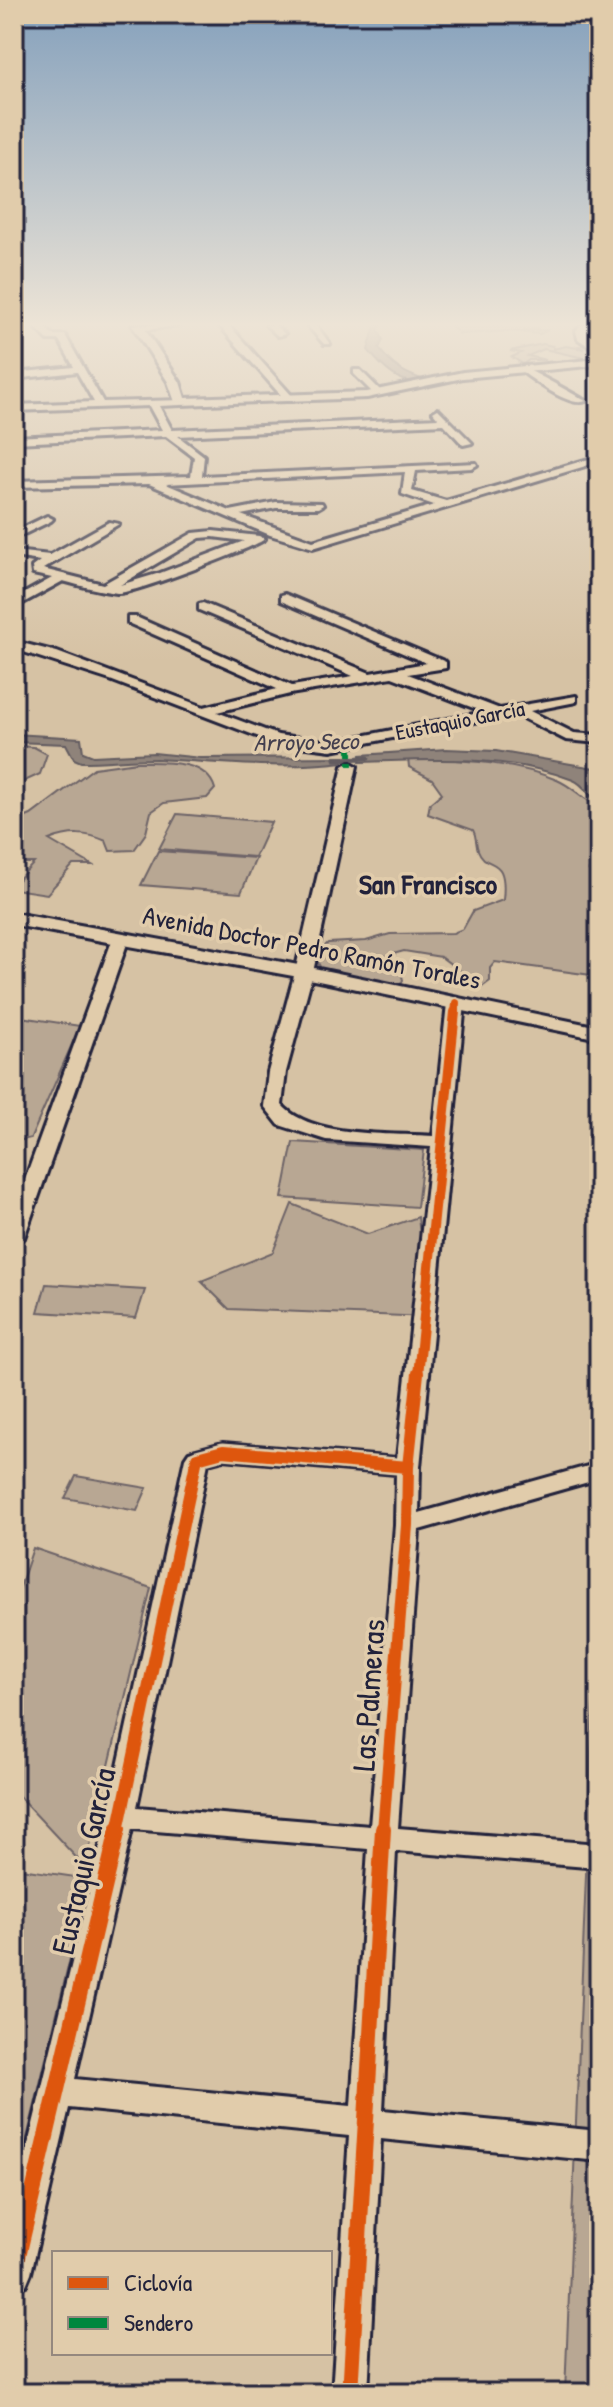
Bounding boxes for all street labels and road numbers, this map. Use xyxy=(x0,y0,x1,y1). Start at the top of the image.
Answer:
street label: Eustaquio García xyxy=(393,693,527,747)
street label: Avenida Doctor Pedro Ramón Torales xyxy=(140,897,484,997)
street label: Las Palmeras xyxy=(341,1618,395,1772)
street label: Eustaquio García xyxy=(41,1763,125,1959)

